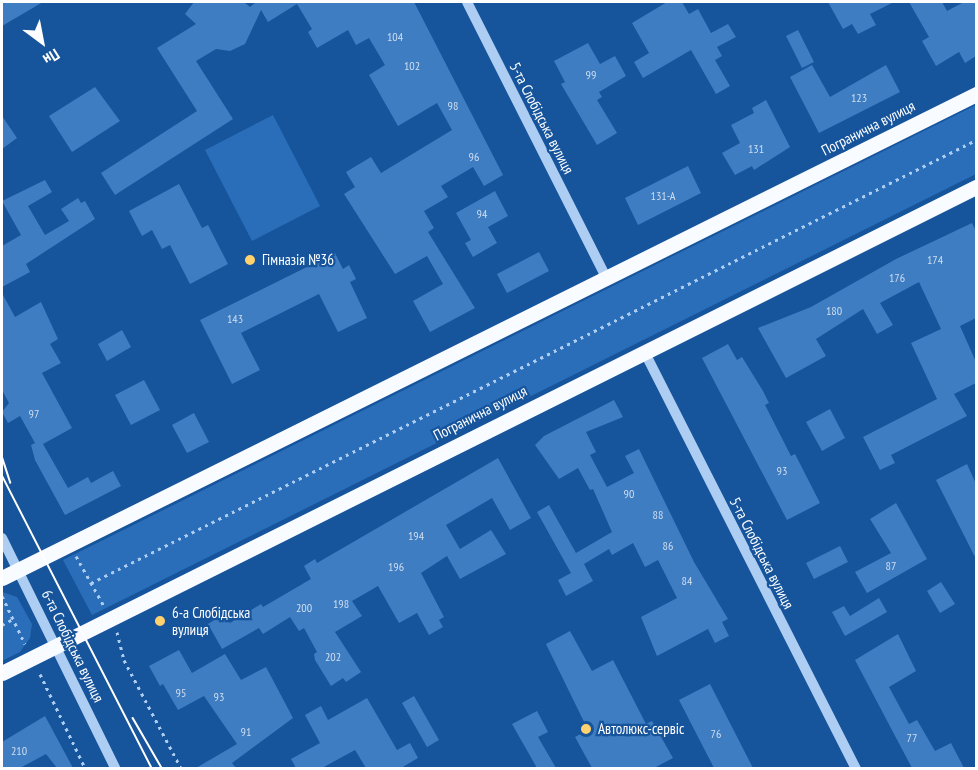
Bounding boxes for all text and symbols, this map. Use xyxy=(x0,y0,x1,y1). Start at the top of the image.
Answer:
north arrow xyxy=(12,12,72,72)
house number: 104 xyxy=(387,30,403,44)
text: Пн xyxy=(40,45,63,70)
house number: 102 xyxy=(404,59,420,73)
street label: 5-та Слобідська вулиця xyxy=(506,59,578,177)
house number: 99 xyxy=(586,68,596,82)
house number: 123 xyxy=(851,91,867,105)
street label: Погранична вулиця xyxy=(818,97,918,159)
house number: 98 xyxy=(448,99,458,113)
house number: 131 xyxy=(748,142,764,156)
house number: 96 xyxy=(469,150,479,164)
house number: 131-А xyxy=(651,189,675,203)
house number: 94 xyxy=(477,207,487,221)
place label: Гімназія №36 xyxy=(262,251,334,269)
marker: Гімназія №36 xyxy=(243,253,257,267)
house number: 174 xyxy=(927,253,943,267)
house number: 176 xyxy=(889,271,905,285)
house number: 180 xyxy=(826,304,842,318)
house number: 143 xyxy=(227,312,243,326)
street label: Погранична вулиця xyxy=(430,382,530,444)
house number: 97 xyxy=(29,407,39,421)
house number: 93 xyxy=(777,464,787,478)
house number: 90 xyxy=(624,487,634,501)
street label: 5-та Слобідська вулиця xyxy=(726,494,798,612)
house number: 88 xyxy=(653,508,663,522)
house number: 194 xyxy=(408,529,424,543)
house number: 86 xyxy=(663,539,673,553)
house number: 87 xyxy=(886,559,896,573)
house number: 196 xyxy=(388,560,404,574)
house number: 84 xyxy=(682,574,692,588)
street label: 6-та Слобідська вулиця xyxy=(38,587,108,705)
house number: 198 xyxy=(333,597,349,611)
house number: 200 xyxy=(296,601,312,615)
place label: 6-а Слобідська вулиця xyxy=(172,603,250,638)
marker: 6-а Слобідська вулиця xyxy=(153,614,167,628)
house number: 202 xyxy=(325,650,341,664)
house number: 95 xyxy=(176,686,186,700)
house number: 93 xyxy=(214,690,224,704)
place label: Автолюкс-сервіс xyxy=(598,720,684,738)
marker: Автолюкс-сервіс xyxy=(579,722,593,736)
house number: 91 xyxy=(241,725,251,739)
house number: 76 xyxy=(711,727,721,741)
house number: 77 xyxy=(907,731,917,745)
house number: 210 xyxy=(11,744,27,758)

